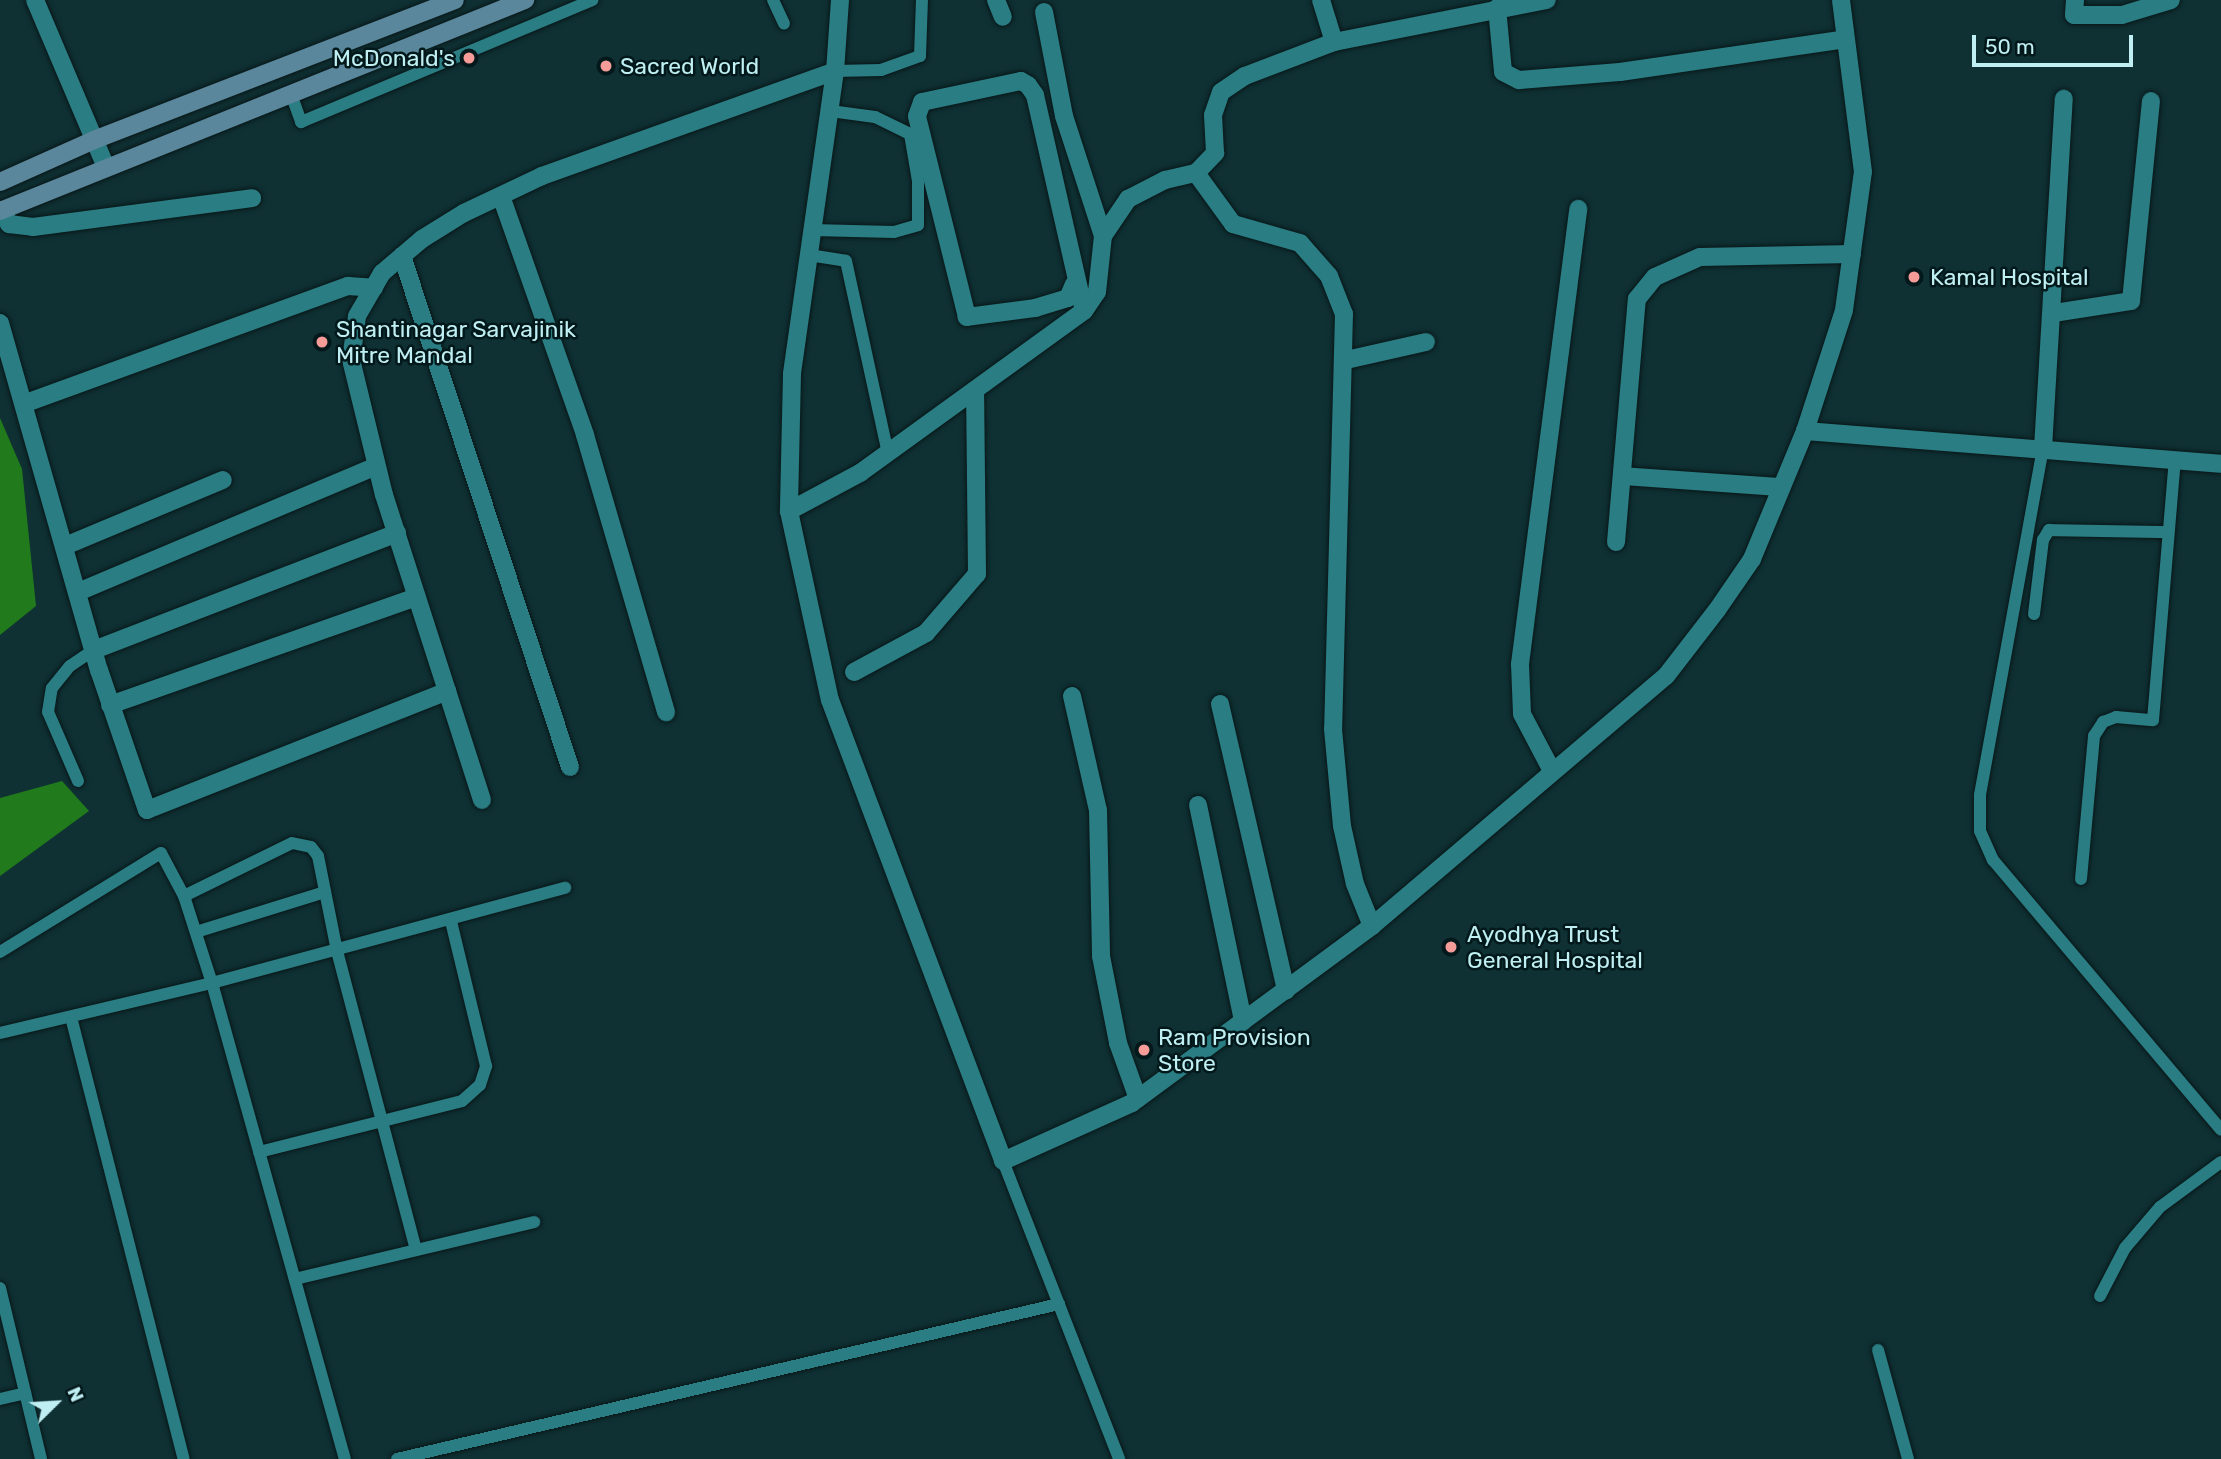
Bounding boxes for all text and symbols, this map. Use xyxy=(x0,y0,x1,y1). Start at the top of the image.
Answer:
scale bar xyxy=(1976,21,2137,65)
text: 50 m xyxy=(1985,34,2035,59)
place label: McDonald's xyxy=(333,44,455,72)
marker: McDonald's xyxy=(461,50,477,66)
place label: Sacred World xyxy=(620,52,760,80)
marker: Sacred World xyxy=(598,58,614,74)
place label: Kamal Hospital xyxy=(1930,263,2089,291)
marker: Kamal Hospital xyxy=(1904,267,1924,287)
place label: Shantinagar Sarvajinik Mitre Mandal xyxy=(336,315,577,369)
marker: Shantinagar Sarvajinik Mitre Mandal xyxy=(314,334,330,350)
place label: Ayodhya Trust General Hospital xyxy=(1467,920,1643,974)
marker: Ayodhya Trust General Hospital xyxy=(1441,937,1461,957)
place label: Ram Provision Store xyxy=(1158,1023,1311,1077)
marker: Ram Provision Store xyxy=(1136,1042,1152,1058)
north arrow xyxy=(21,1368,91,1438)
text: N xyxy=(62,1383,89,1405)

